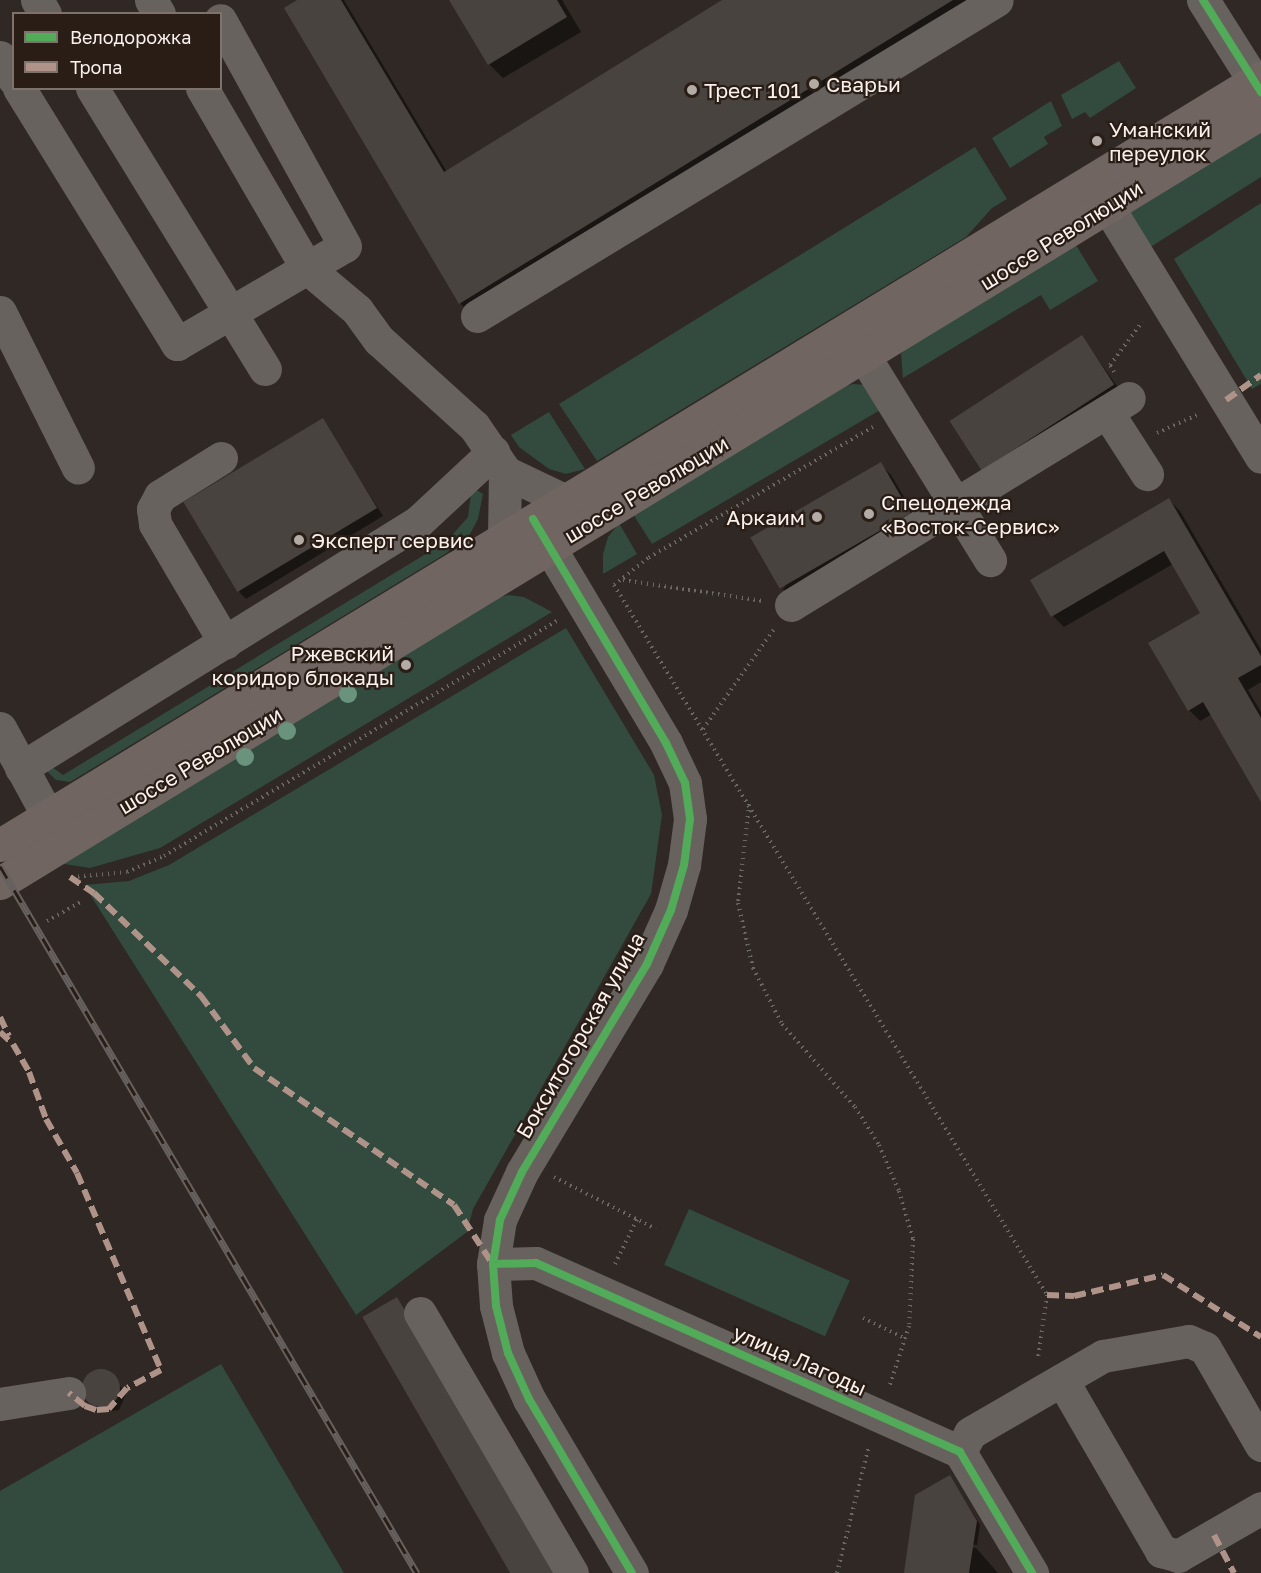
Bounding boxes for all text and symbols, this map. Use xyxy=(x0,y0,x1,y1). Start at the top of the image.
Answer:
legend xyxy=(12,12,222,90)
text: Велодорожка xyxy=(70,26,191,48)
text: Тропа xyxy=(70,56,122,78)
place label: Сварьи xyxy=(826,71,901,97)
place label: Трест 101 xyxy=(704,77,801,103)
marker: Сварьи xyxy=(807,77,821,91)
marker: Трест 101 xyxy=(685,83,699,97)
place label: Уманский переулок xyxy=(1109,116,1211,166)
marker: Уманский переулок xyxy=(1090,134,1104,148)
street label: шоссе Революции xyxy=(975,175,1147,295)
street label: шоссе Революции xyxy=(559,430,733,548)
place label: Спецодежда «Восток-Сервис» xyxy=(881,489,1060,539)
place label: Аркаим xyxy=(726,504,805,530)
marker: Спецодежда «Восток-Сервис» xyxy=(862,507,876,521)
marker: Аркаим xyxy=(810,510,824,524)
place label: Эксперт сервис xyxy=(311,527,474,553)
marker: Эксперт сервис xyxy=(292,533,306,547)
place label: Ржевский коридор блокады xyxy=(212,640,394,690)
marker: Ржевский коридор блокады xyxy=(399,658,413,672)
street label: шоссе Революции xyxy=(113,701,287,819)
street label: Бокситогорская улица xyxy=(511,927,649,1143)
street label: улица Лагоды xyxy=(729,1319,871,1401)

